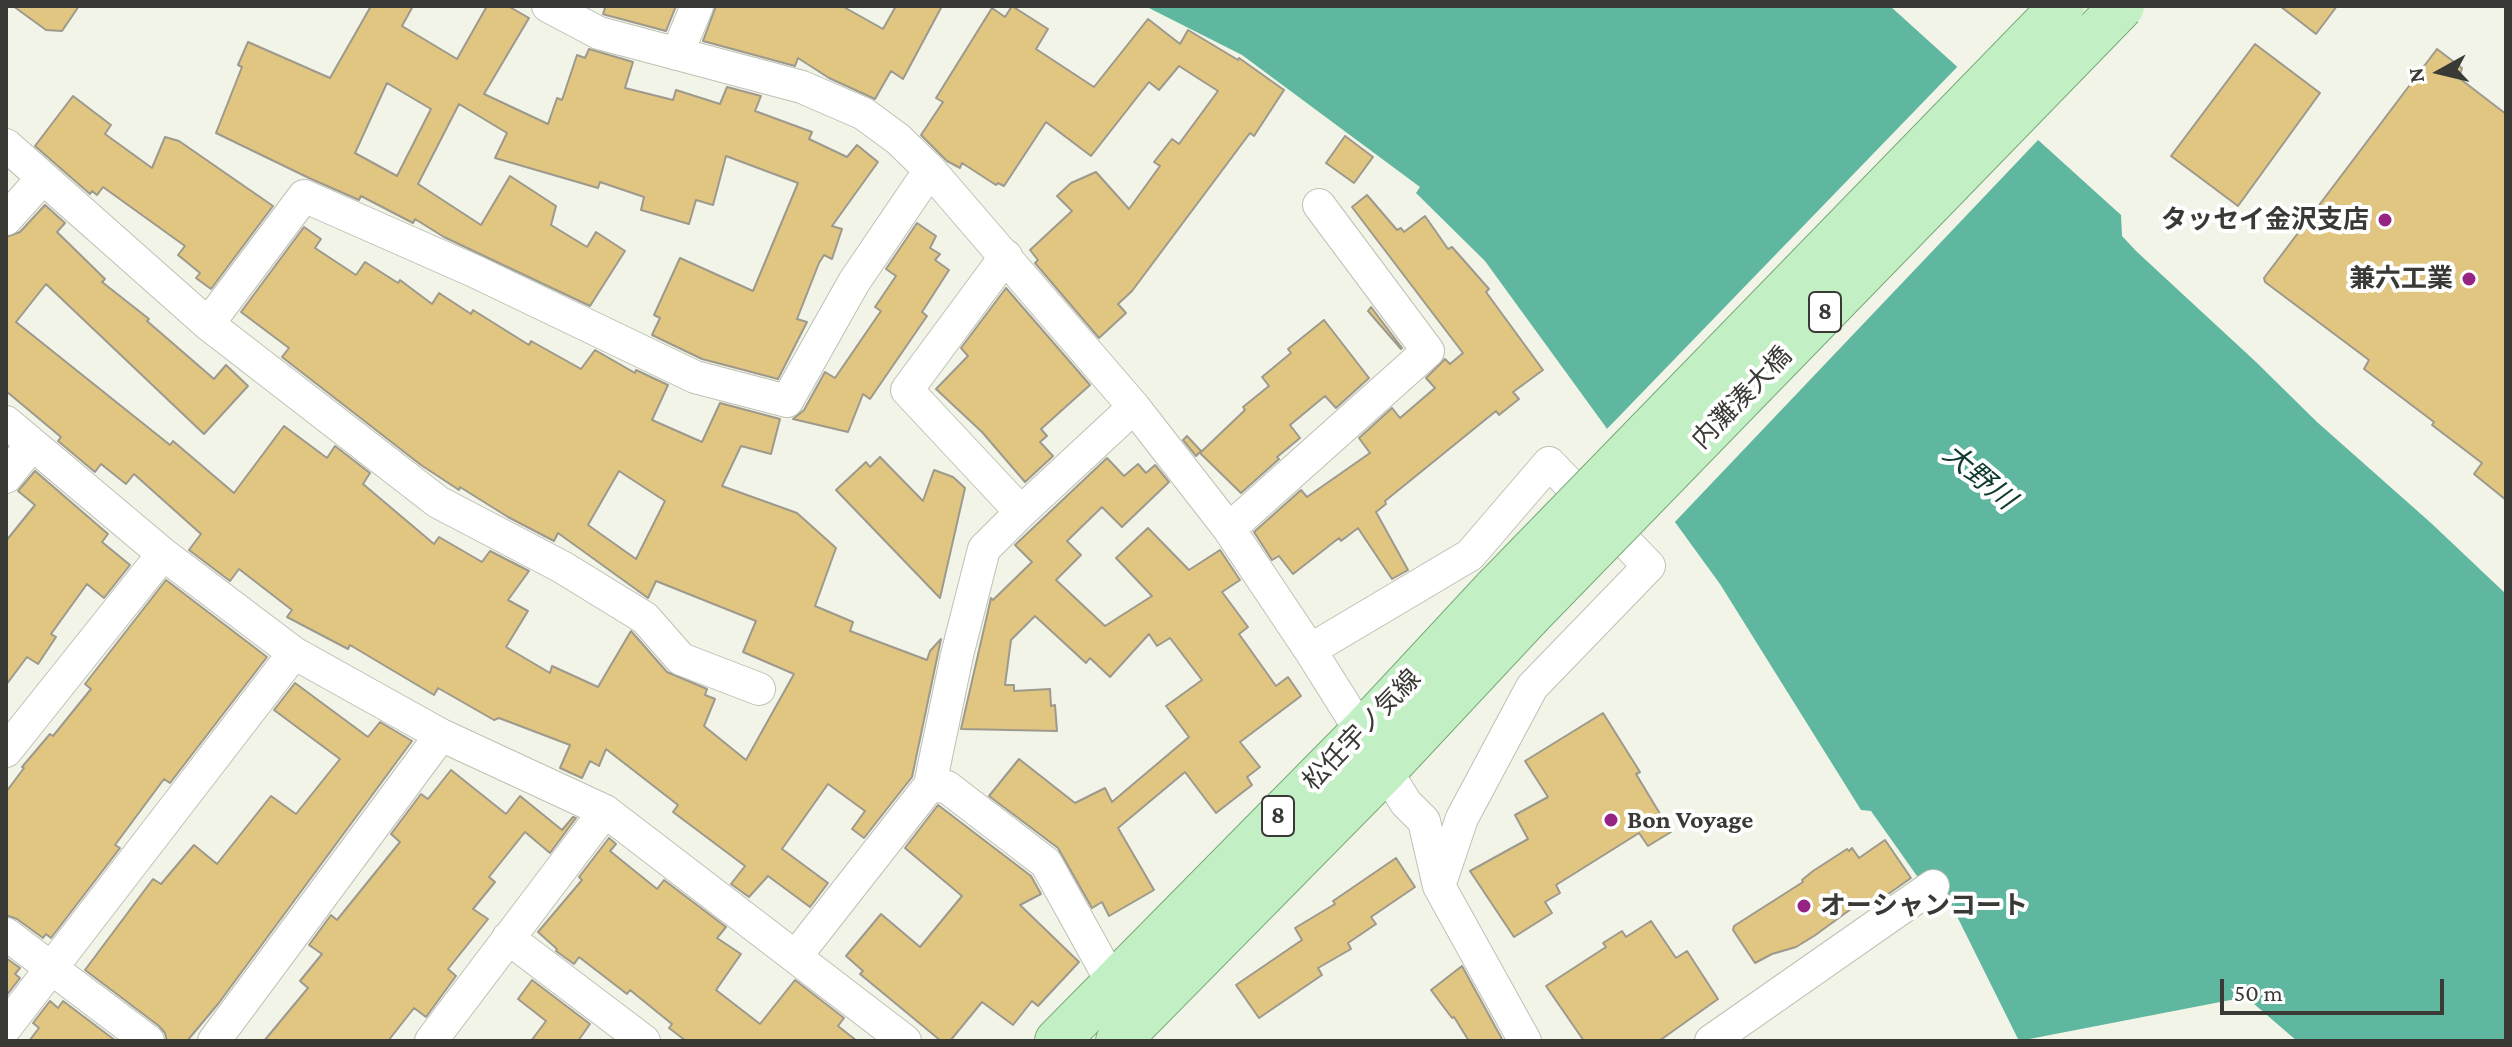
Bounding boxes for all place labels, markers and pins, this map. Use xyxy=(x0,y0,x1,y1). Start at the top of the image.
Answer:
place label: タッセイ金沢支店 xyxy=(2161,204,2369,236)
marker: タッセイ金沢支店 xyxy=(2376,211,2394,229)
place label: 兼六工業 xyxy=(2349,263,2453,295)
marker: 兼六工業 xyxy=(2460,270,2478,288)
place label: Bon Voyage xyxy=(1627,804,1753,836)
marker: Bon Voyage xyxy=(1602,811,1620,829)
place label: オーシャンコート xyxy=(1820,890,2028,922)
marker: オーシャンコート xyxy=(1795,897,1813,915)

